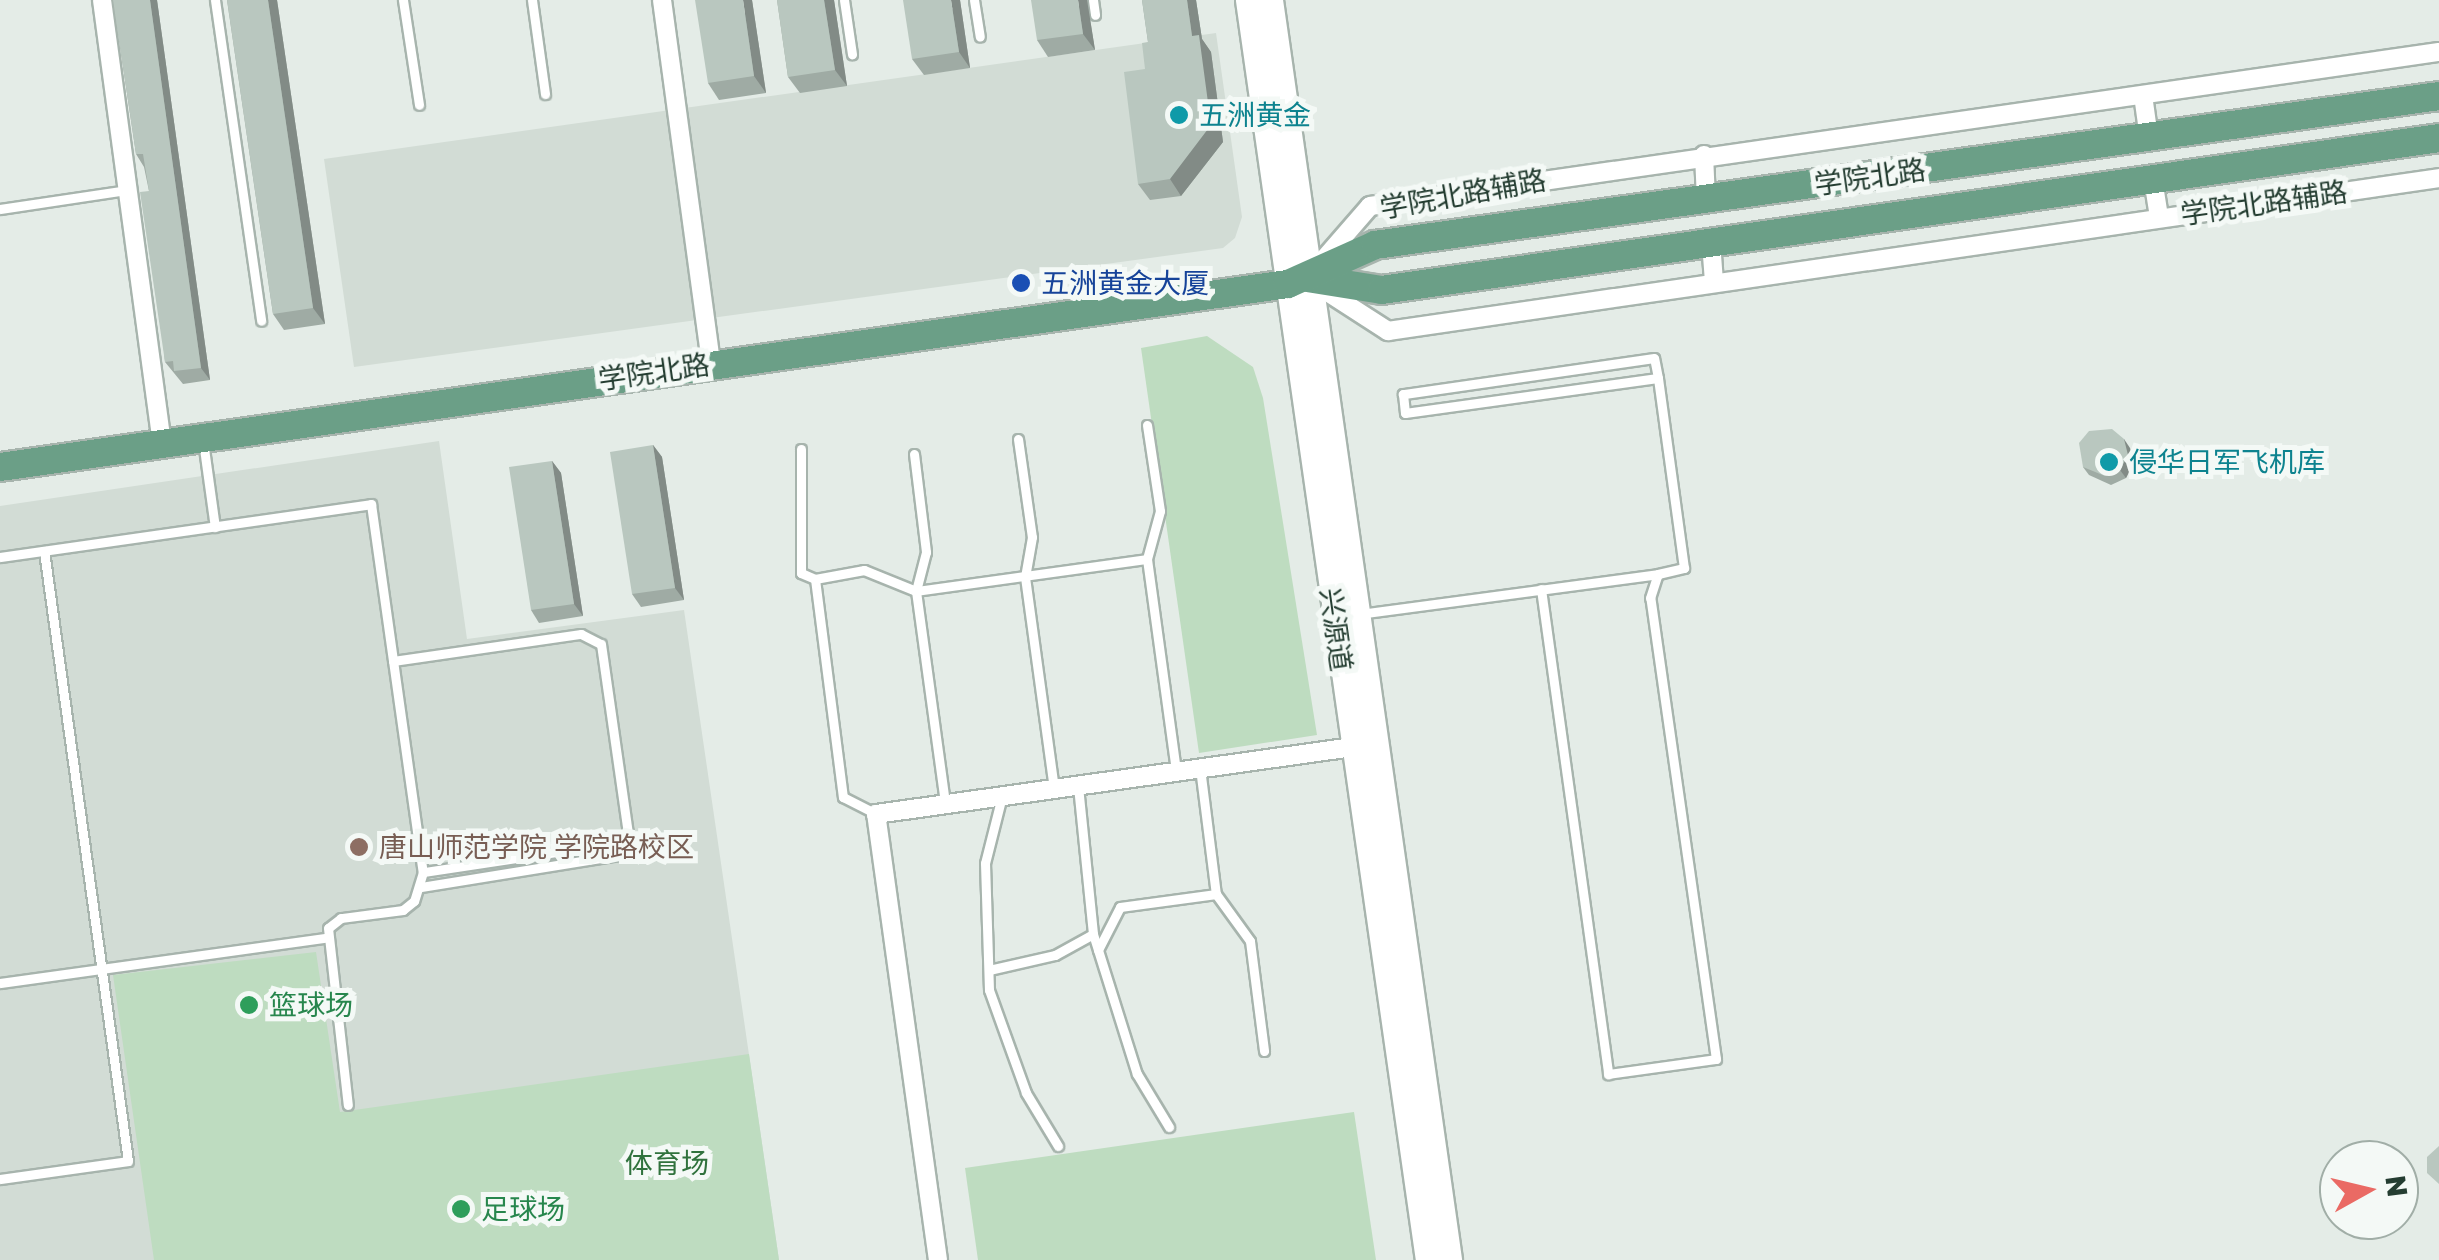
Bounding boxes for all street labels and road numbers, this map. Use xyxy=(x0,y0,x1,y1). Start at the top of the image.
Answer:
street label: 学院北路 xyxy=(1812,153,1928,201)
street label: 学院北路辅路 xyxy=(1377,163,1549,225)
street label: 学院北路辅路 xyxy=(2178,175,2350,231)
street label: 学院北路 xyxy=(596,348,712,396)
street label: 兴源道 xyxy=(1314,586,1358,674)

